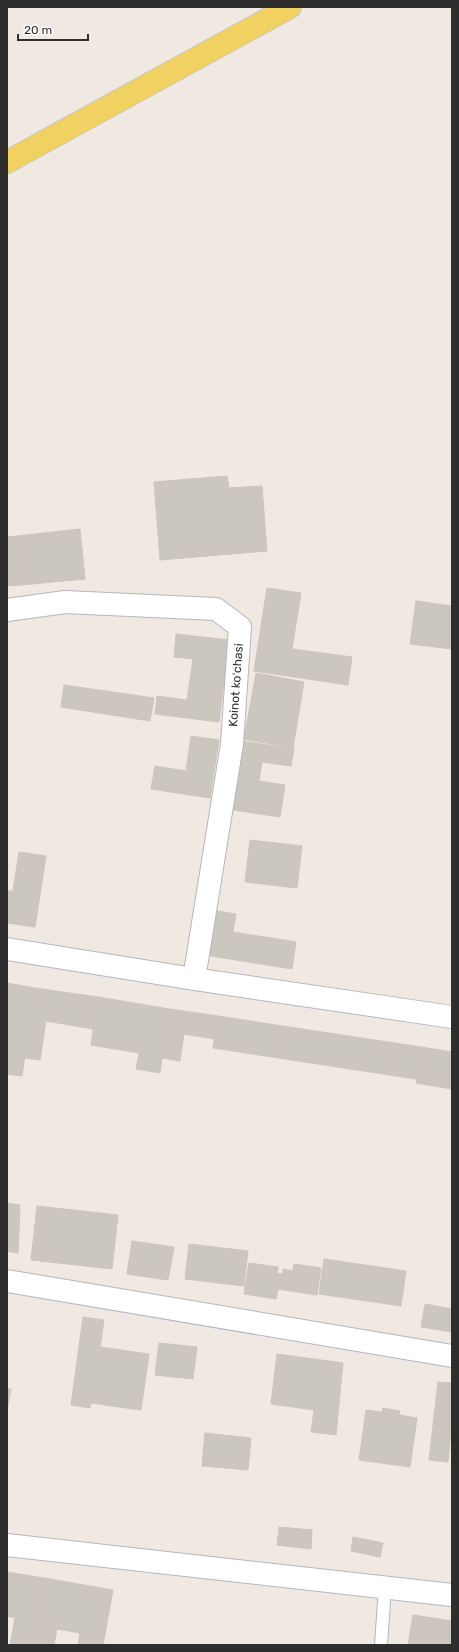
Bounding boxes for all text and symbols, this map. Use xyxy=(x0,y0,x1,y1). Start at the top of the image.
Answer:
scale bar xyxy=(18,16,88,42)
text: 20 m xyxy=(24,23,52,37)
street label: Koinot koʻchasi xyxy=(226,643,246,727)

